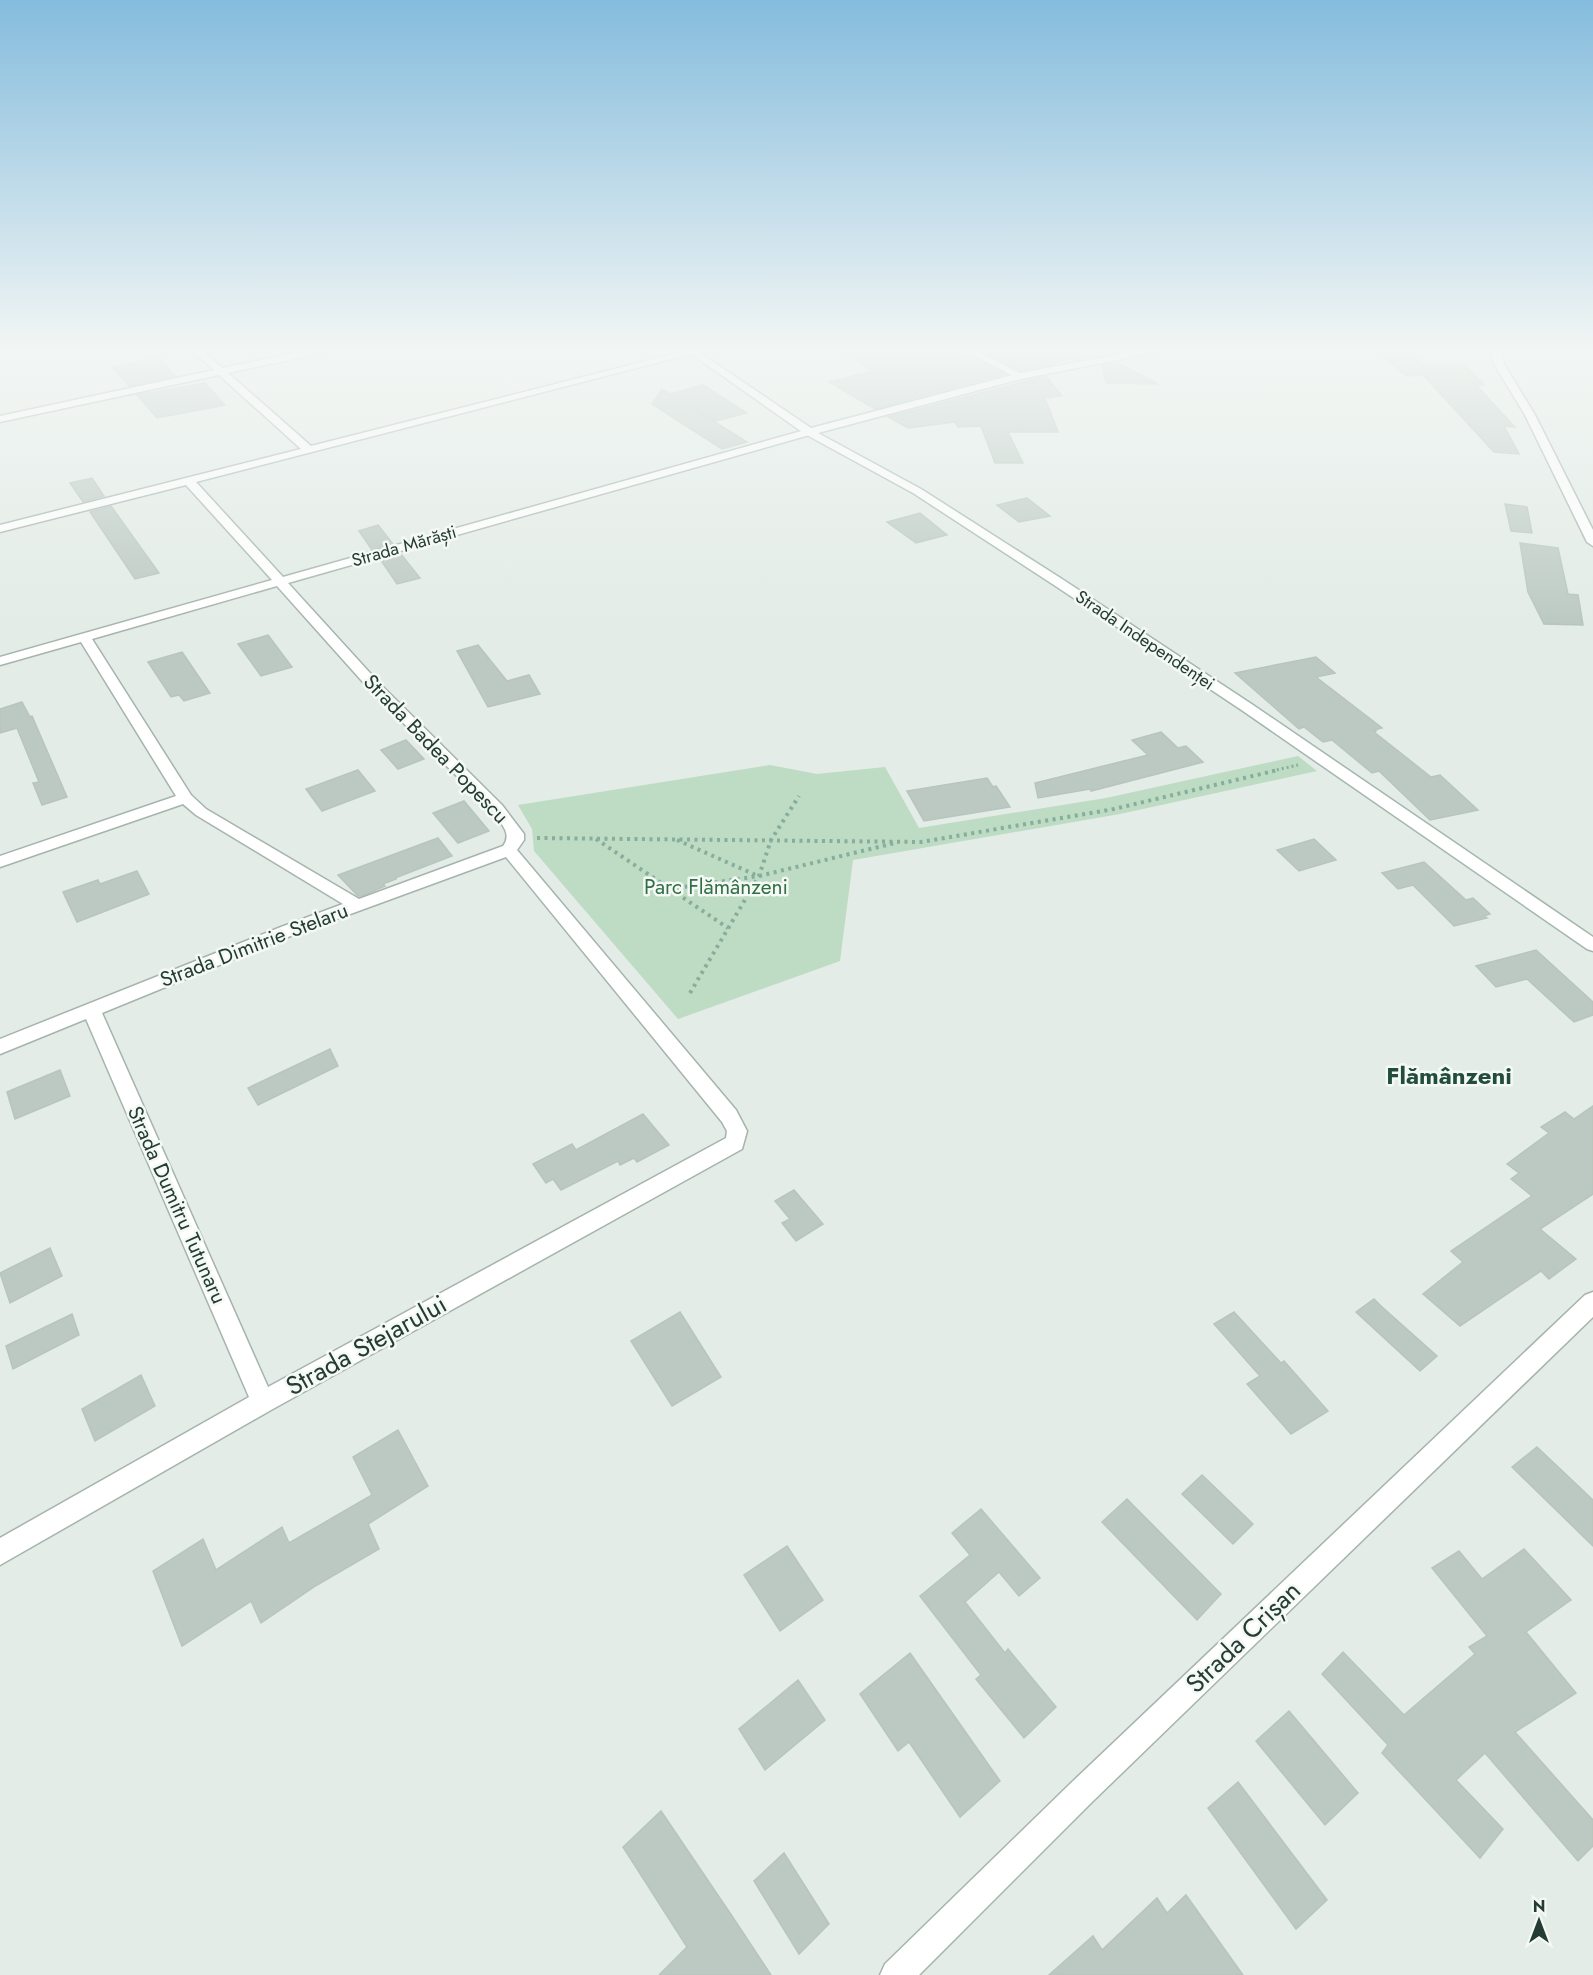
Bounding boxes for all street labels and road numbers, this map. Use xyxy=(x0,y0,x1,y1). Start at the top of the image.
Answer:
street label: Strada Mărăști xyxy=(349,519,459,573)
street label: Strada Independenței xyxy=(1070,584,1220,696)
street label: Strada Badea Popescu xyxy=(356,667,516,831)
street label: Strada Dimitrie Stelaru xyxy=(156,895,352,995)
street label: Strada Dumitru Tutunaru xyxy=(120,1101,234,1309)
street label: Strada Stejarului xyxy=(279,1285,453,1405)
street label: Strada Crișan xyxy=(1177,1572,1309,1702)

